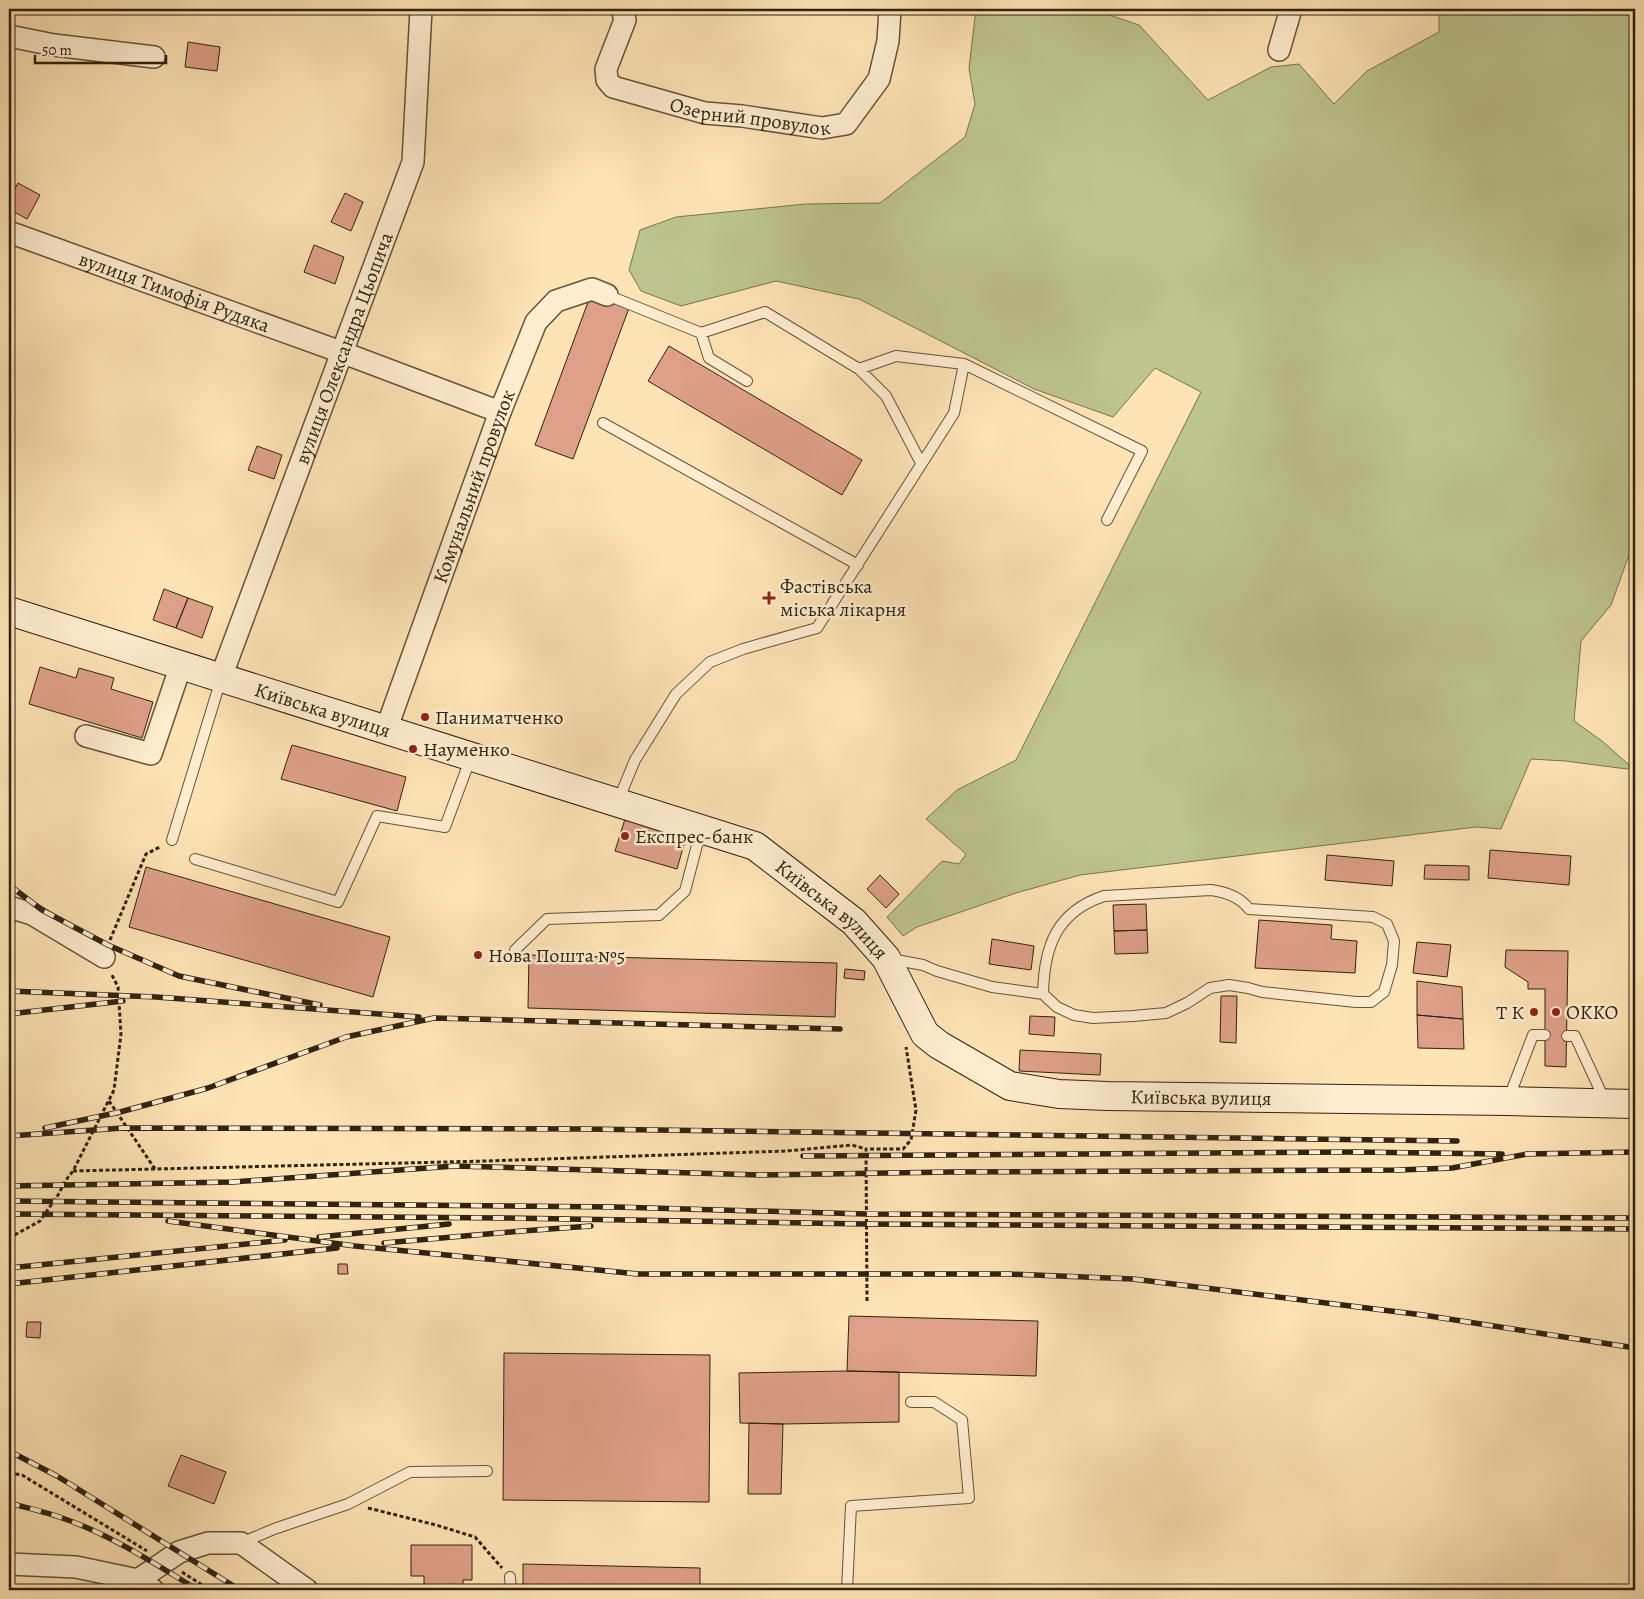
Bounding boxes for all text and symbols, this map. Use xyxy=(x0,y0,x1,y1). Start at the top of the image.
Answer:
scale bar xyxy=(35,32,166,64)
text: 50 m xyxy=(42,40,72,60)
street label: Озерний провулок xyxy=(667,91,832,142)
street label: вулиця Олександра Цьопича xyxy=(288,228,400,468)
street label: вулиця Тимофія Рудяка xyxy=(75,245,274,339)
street label: Комунальний провулок xyxy=(427,385,522,587)
place label: Фастівська міська лікарня xyxy=(780,573,906,623)
marker: Фастівська міська лікарня xyxy=(762,591,776,605)
street label: Київська вулиця xyxy=(251,676,394,744)
place label: Паниматченко xyxy=(435,704,563,731)
marker: Паниматченко xyxy=(419,711,431,723)
place label: Науменко xyxy=(423,736,510,763)
marker: Науменко xyxy=(407,743,419,755)
place label: Експрес-банк xyxy=(635,823,753,850)
marker: Експрес-банк xyxy=(619,830,631,842)
street label: Київська вулиця xyxy=(770,853,894,965)
place label: Нова Пошта №5 xyxy=(488,942,625,969)
marker: Нова Пошта №5 xyxy=(472,949,484,961)
place label: Т К xyxy=(1496,999,1524,1026)
place label: OKKO xyxy=(1566,999,1619,1026)
marker: Т К xyxy=(1528,1006,1540,1018)
marker: OKKO xyxy=(1550,1006,1562,1018)
street label: Київська вулиця xyxy=(1130,1083,1272,1112)

